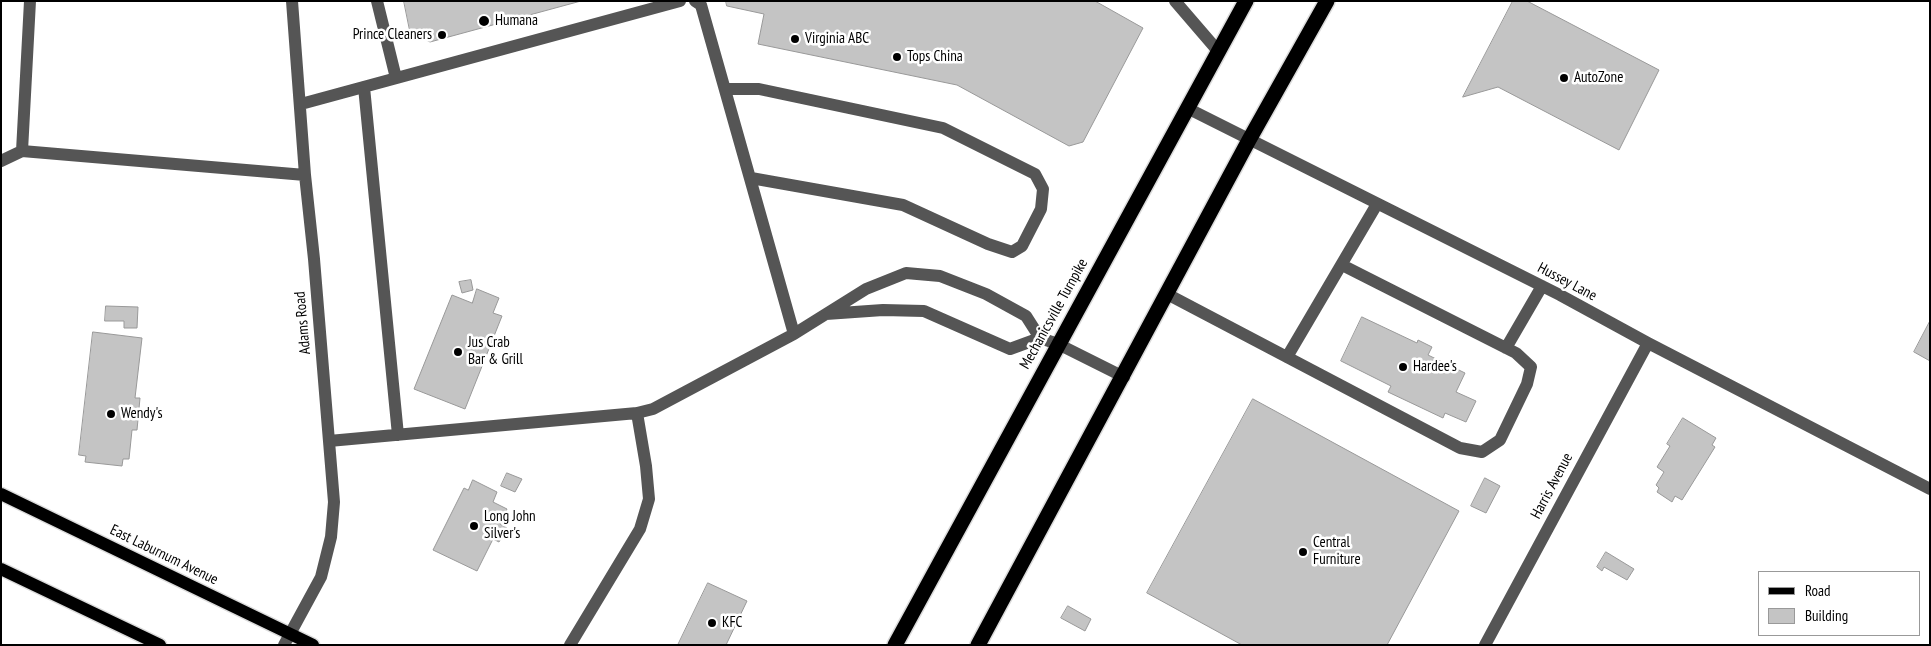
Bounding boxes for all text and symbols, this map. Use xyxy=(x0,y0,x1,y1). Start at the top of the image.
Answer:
place label: Humana xyxy=(495,12,538,30)
marker: Humana xyxy=(477,14,491,28)
place label: Prince Cleaners xyxy=(353,26,432,44)
marker: Prince Cleaners xyxy=(436,29,448,41)
place label: Virginia ABC xyxy=(805,30,869,48)
marker: Virginia ABC xyxy=(789,33,801,45)
place label: Tops China xyxy=(907,48,963,66)
marker: Tops China xyxy=(891,51,903,63)
place label: AutoZone xyxy=(1574,69,1623,87)
marker: AutoZone xyxy=(1558,72,1570,84)
street label: Mechanicsville Turnpike xyxy=(1016,256,1092,372)
street label: Hussey Lane xyxy=(1534,259,1600,305)
street label: Adams Road xyxy=(291,291,315,355)
place label: Jus Crab Bar & Grill xyxy=(468,334,523,369)
marker: Jus Crab Bar & Grill xyxy=(452,346,464,358)
place label: Hardee's xyxy=(1413,358,1457,376)
marker: Hardee's xyxy=(1397,361,1409,373)
place label: Wendy's xyxy=(121,405,162,423)
marker: Wendy's xyxy=(105,408,117,420)
street label: Harris Avenue xyxy=(1527,450,1577,522)
place label: Long John Silver's xyxy=(484,508,536,543)
marker: Long John Silver's xyxy=(468,520,480,532)
street label: East Laburnum Avenue xyxy=(107,521,221,589)
place label: Central Furniture xyxy=(1313,534,1361,569)
marker: Central Furniture xyxy=(1297,546,1309,558)
legend xyxy=(1758,571,1921,636)
text: Road xyxy=(1805,581,1831,600)
text: Building xyxy=(1805,606,1848,625)
place label: KFC xyxy=(722,614,742,632)
marker: KFC xyxy=(706,617,718,629)

